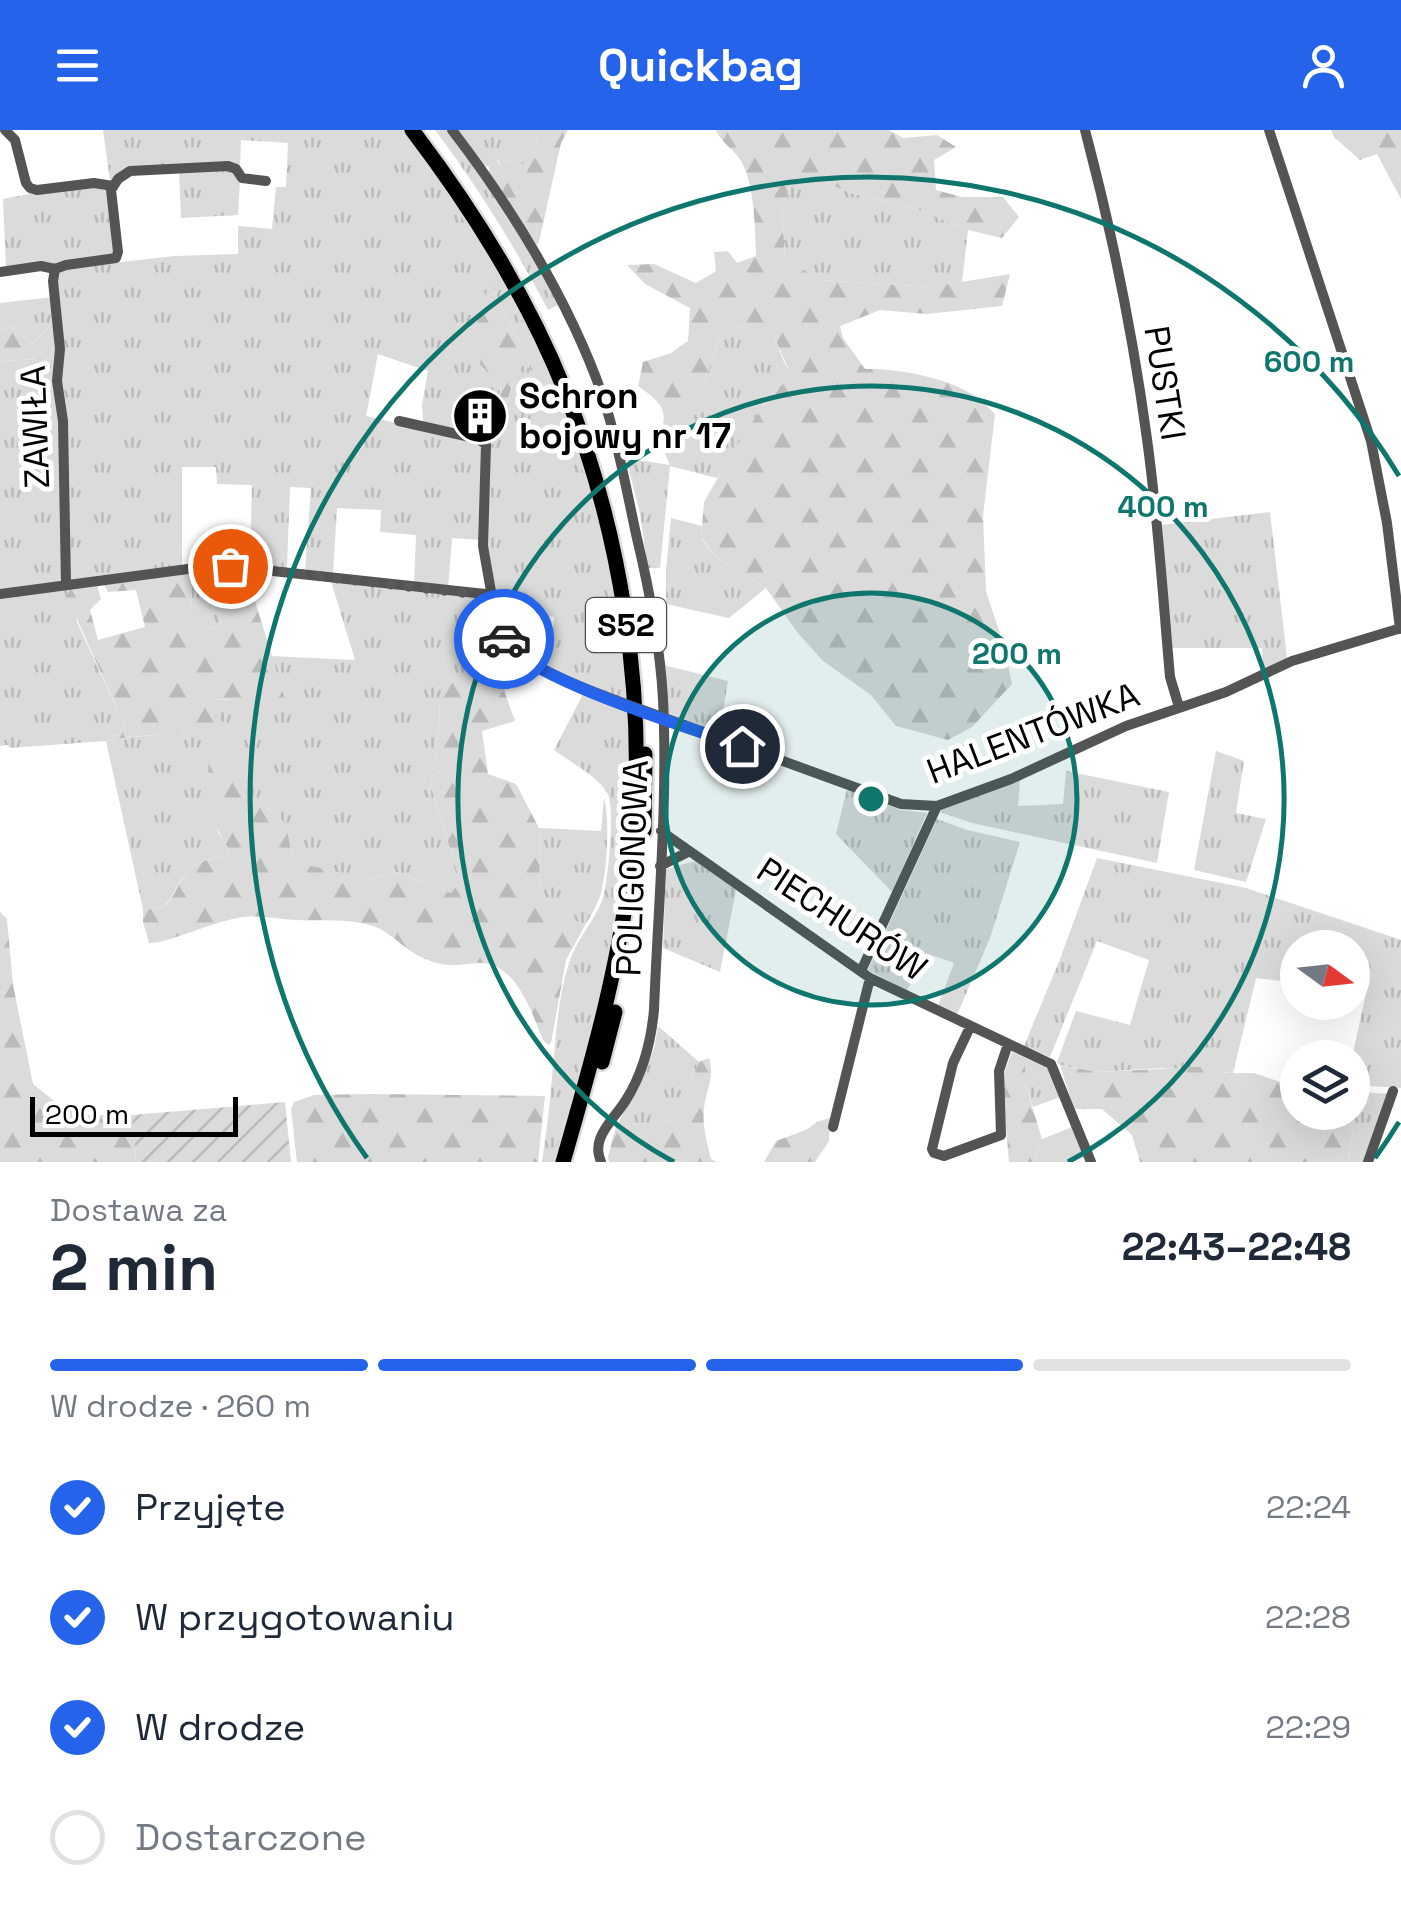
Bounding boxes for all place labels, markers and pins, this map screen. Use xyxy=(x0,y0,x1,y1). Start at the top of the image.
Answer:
place label: Schron bojowy nr 17 xyxy=(519,374,731,458)
building icon: Schron bojowy nr 17 xyxy=(450,386,510,446)
pin xyxy=(188,524,273,609)
pin xyxy=(700,704,785,789)
centre of rings xyxy=(853,781,889,817)

